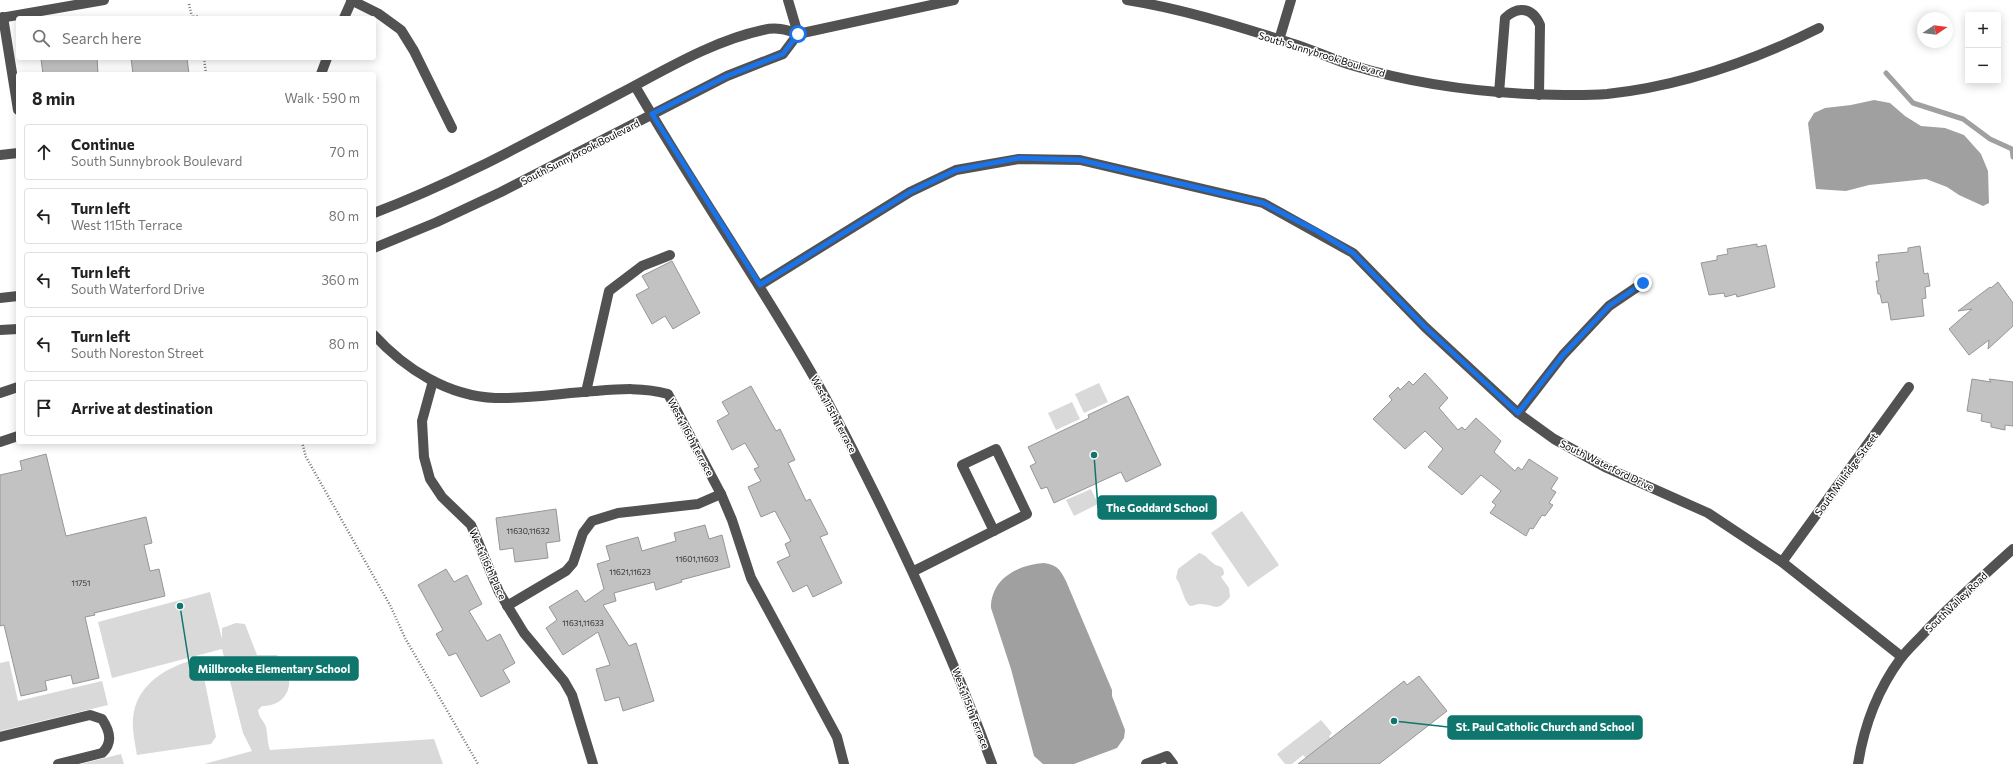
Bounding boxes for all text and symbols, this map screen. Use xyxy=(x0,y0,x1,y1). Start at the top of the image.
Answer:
north arrow xyxy=(1917,12,1953,48)
map controls xyxy=(1965,12,2001,84)
button: + xyxy=(1965,12,2001,48)
search box xyxy=(16,16,376,60)
route start xyxy=(789,25,807,43)
icon: search xyxy=(30,27,52,49)
text: Search here xyxy=(62,29,141,47)
street label: South Sunnybrook Boulevard xyxy=(1257,29,1387,79)
button: − xyxy=(1965,48,2001,84)
text: 8 min xyxy=(32,88,75,109)
text: Walk · 590 m xyxy=(285,90,360,106)
street label: South Sunnybrook Boulevard xyxy=(519,117,642,187)
text: Continue xyxy=(71,135,135,153)
icon: ahead xyxy=(33,141,55,163)
text: 70 m xyxy=(330,144,359,160)
text: South Sunnybrook Boulevard xyxy=(71,153,242,169)
text: Turn left xyxy=(71,199,130,217)
icon: left xyxy=(33,205,55,227)
text: 80 m xyxy=(329,208,359,224)
text: West 115th Terrace xyxy=(71,217,182,233)
text: Turn left xyxy=(71,263,130,281)
icon: left xyxy=(33,269,55,291)
text: 360 m xyxy=(321,272,359,288)
route end xyxy=(1634,274,1652,292)
text: South Waterford Drive xyxy=(71,281,205,297)
text: Turn left xyxy=(71,327,130,345)
icon: left xyxy=(33,333,55,355)
text: 80 m xyxy=(329,336,359,352)
text: South Noreston Street xyxy=(71,345,204,361)
street label: West 115th Terrace xyxy=(809,373,859,455)
street label: West 116th Terrace xyxy=(666,396,716,478)
icon: arrive xyxy=(33,397,55,419)
text: Arrive at destination xyxy=(71,399,213,417)
street label: South Millridge Street xyxy=(1812,430,1880,518)
street label: South Waterford Drive xyxy=(1558,437,1656,493)
callout: The Goddard School xyxy=(1098,496,1216,519)
text: The Goddard School xyxy=(1106,501,1208,514)
house number: 11630,11632 xyxy=(506,526,550,536)
street label: West 116th Place xyxy=(467,527,509,601)
house number: 11601,11603 xyxy=(675,554,719,564)
house number: 11621,11623 xyxy=(609,567,651,577)
street label: South Valley Road xyxy=(1923,569,1990,635)
house number: 11751 xyxy=(71,578,91,588)
house number: 11631,11633 xyxy=(562,618,604,628)
callout: Millbrooke Elementary School xyxy=(190,657,358,680)
text: Millbrooke Elementary School xyxy=(198,662,350,675)
street label: West 115th Terrace xyxy=(950,666,992,750)
callout: St. Paul Catholic Church and School xyxy=(1448,716,1642,739)
text: St. Paul Catholic Church and School xyxy=(1456,720,1634,733)

